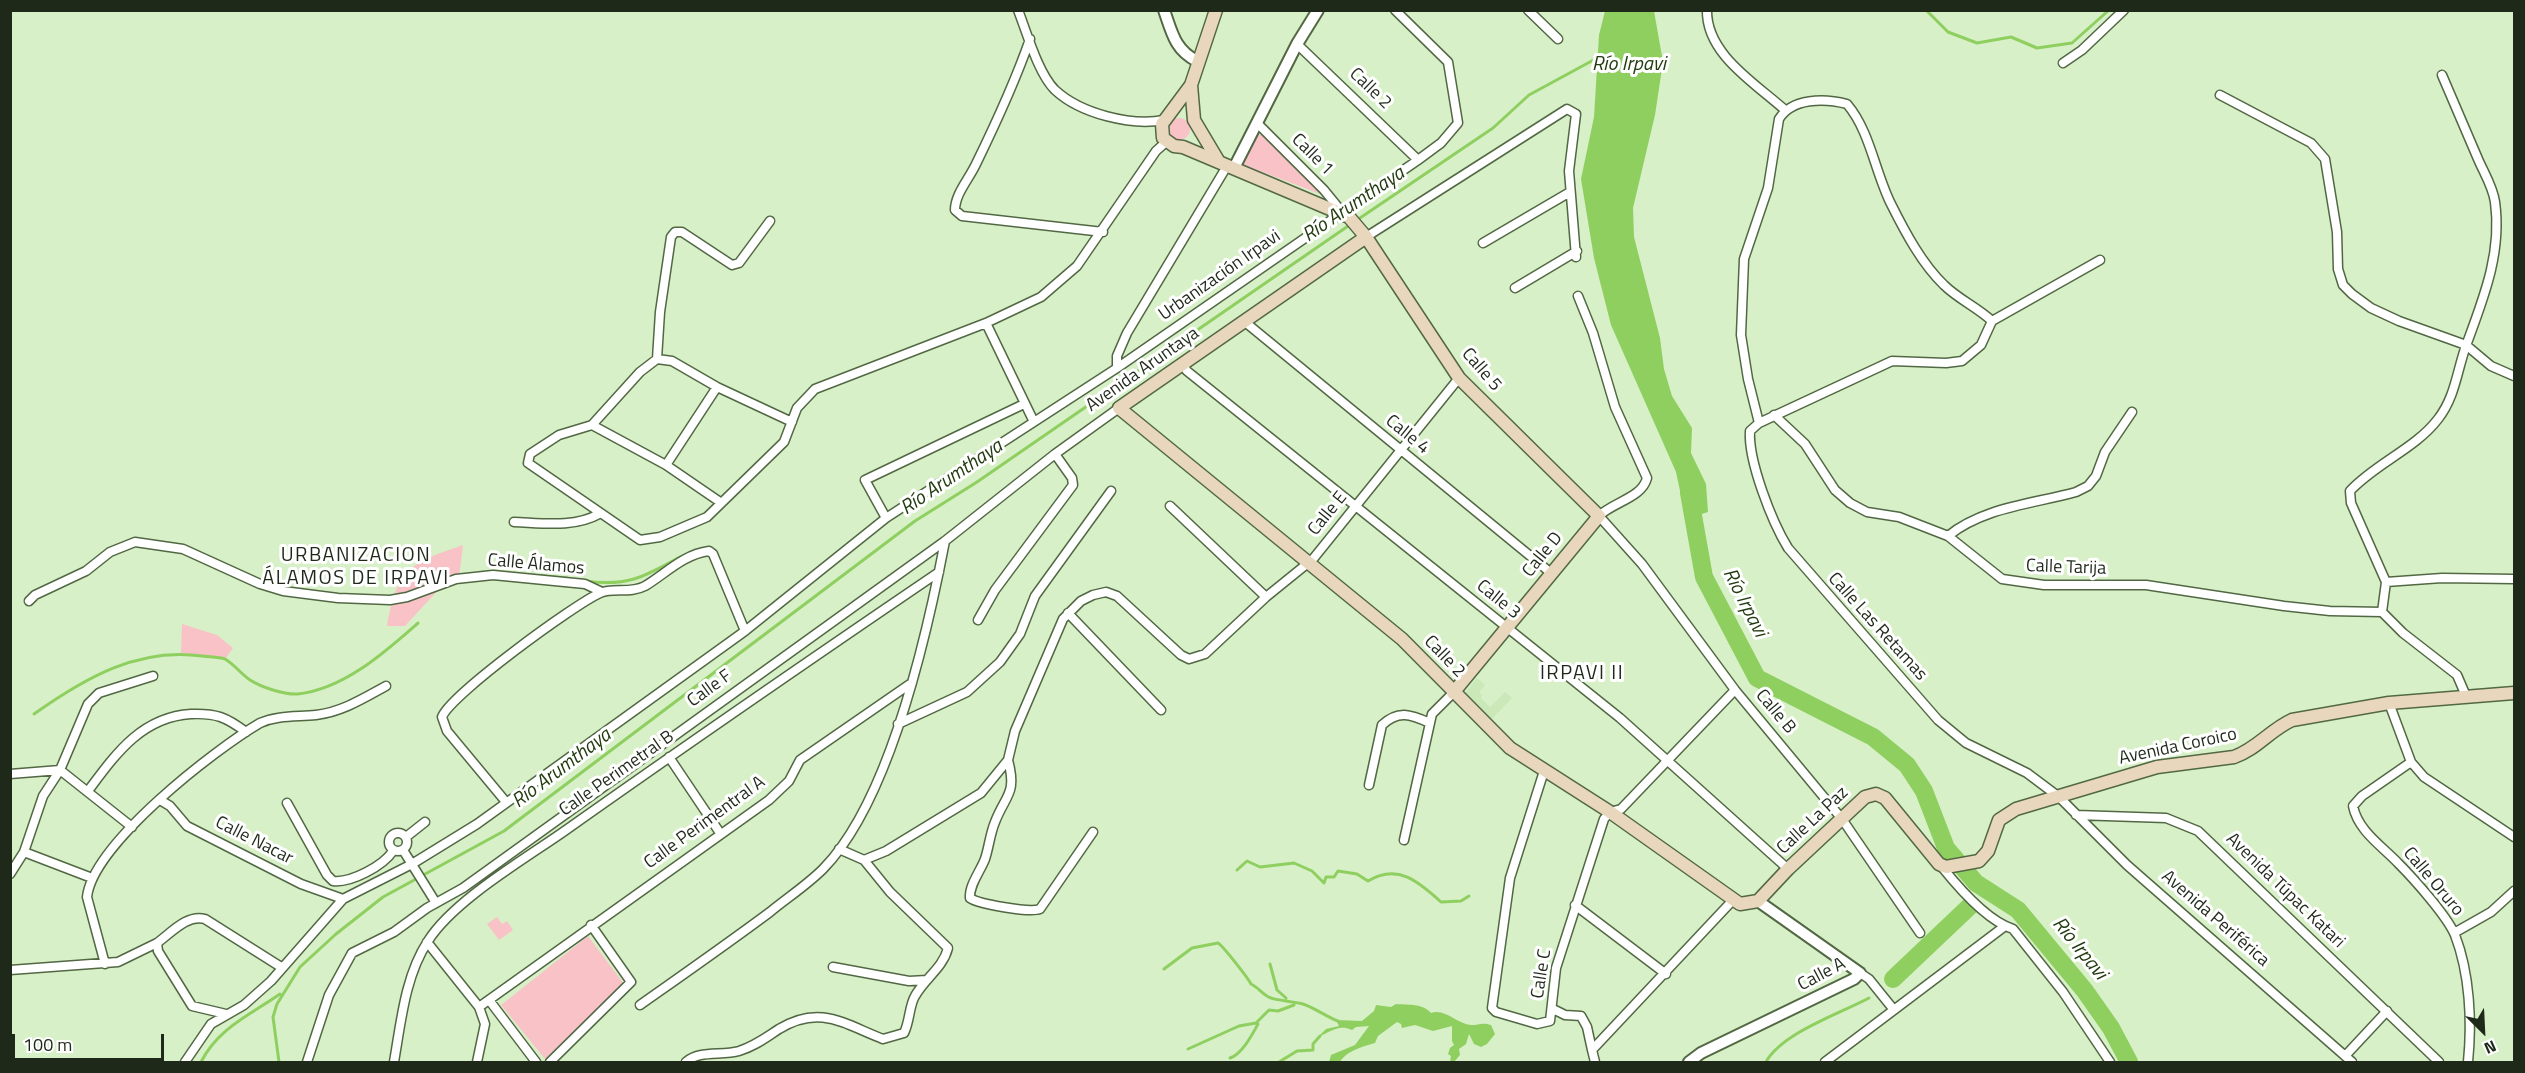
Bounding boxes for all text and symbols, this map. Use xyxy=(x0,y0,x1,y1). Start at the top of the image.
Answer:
water label: Río Irpavi xyxy=(1592,53,1666,77)
street label: Calle 2 xyxy=(1344,64,1396,114)
street label: Calle 1 xyxy=(1287,130,1337,180)
water label: Río Arumthaya xyxy=(1299,162,1409,248)
street label: Urbanización Irpavi xyxy=(1155,226,1285,326)
street label: Avenida Aruntaya xyxy=(1082,323,1204,417)
street label: Calle 5 xyxy=(1456,344,1506,396)
street label: Calle 4 xyxy=(1381,411,1433,459)
water label: Río Arumthaya xyxy=(897,435,1007,521)
street label: Calle E xyxy=(1304,488,1352,540)
street label: Calle D xyxy=(1518,528,1568,582)
district label: URBANIZACION ÁLAMOS DE IRPAVI xyxy=(262,544,450,591)
street label: Calle Álamos xyxy=(487,550,585,580)
street label: Calle Tarija xyxy=(2026,556,2106,580)
water label: Río Irpavi xyxy=(1717,565,1771,641)
street label: Calle Las Retamas xyxy=(1823,569,1931,685)
street label: Calle 3 xyxy=(1472,576,1524,624)
street label: Calle 2 xyxy=(1419,631,1469,683)
district label: IRPAVI II xyxy=(1540,662,1624,686)
street label: Calle F xyxy=(684,666,736,712)
street label: Calle B xyxy=(1750,685,1800,739)
water label: Río Arumthaya xyxy=(508,724,616,814)
street label: Avenida Coroico xyxy=(2117,724,2239,770)
street label: Calle Perimetral B xyxy=(556,726,678,822)
street label: Calle Perimentral A xyxy=(640,772,770,874)
street label: Calle La Paz xyxy=(1773,783,1853,859)
street label: Calle Nacar xyxy=(211,812,297,870)
street label: Avenida Túpac Katari xyxy=(2221,829,2349,953)
street label: Calle Oruro xyxy=(2398,843,2468,921)
street label: Avenida Periférica xyxy=(2157,866,2273,972)
water label: Río Irpavi xyxy=(2046,913,2112,985)
street label: Calle C xyxy=(1527,948,1557,1000)
street label: Calle A xyxy=(1794,954,1850,996)
north arrow xyxy=(2453,1001,2513,1061)
scale bar xyxy=(15,1022,166,1060)
text: 100 m xyxy=(23,1031,72,1058)
text: N xyxy=(2480,1034,2500,1061)

